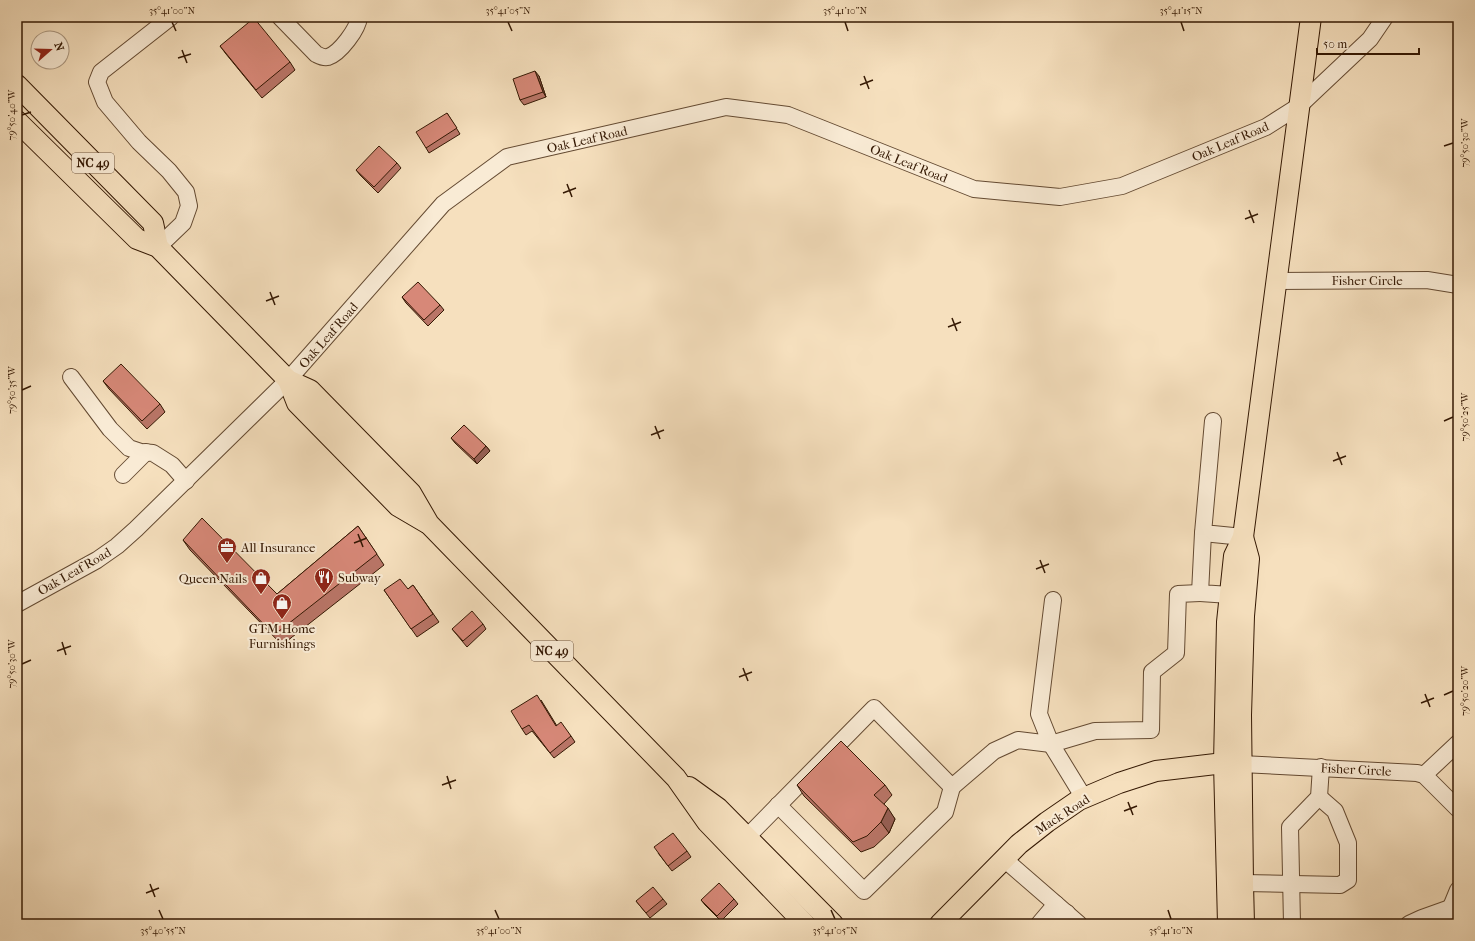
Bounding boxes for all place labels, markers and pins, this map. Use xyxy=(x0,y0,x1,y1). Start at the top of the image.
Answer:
office icon: All Insurance xyxy=(216,536,238,564)
place label: All Insurance xyxy=(240,540,316,555)
restaurant icon: Subway xyxy=(313,566,335,594)
shop icon: Queen Nails xyxy=(250,567,272,595)
place label: Subway xyxy=(338,570,382,585)
place label: Queen Nails xyxy=(179,571,247,586)
shop icon: GTM Home Furnishings xyxy=(271,592,293,620)
place label: GTM Home Furnishings xyxy=(249,621,316,651)

